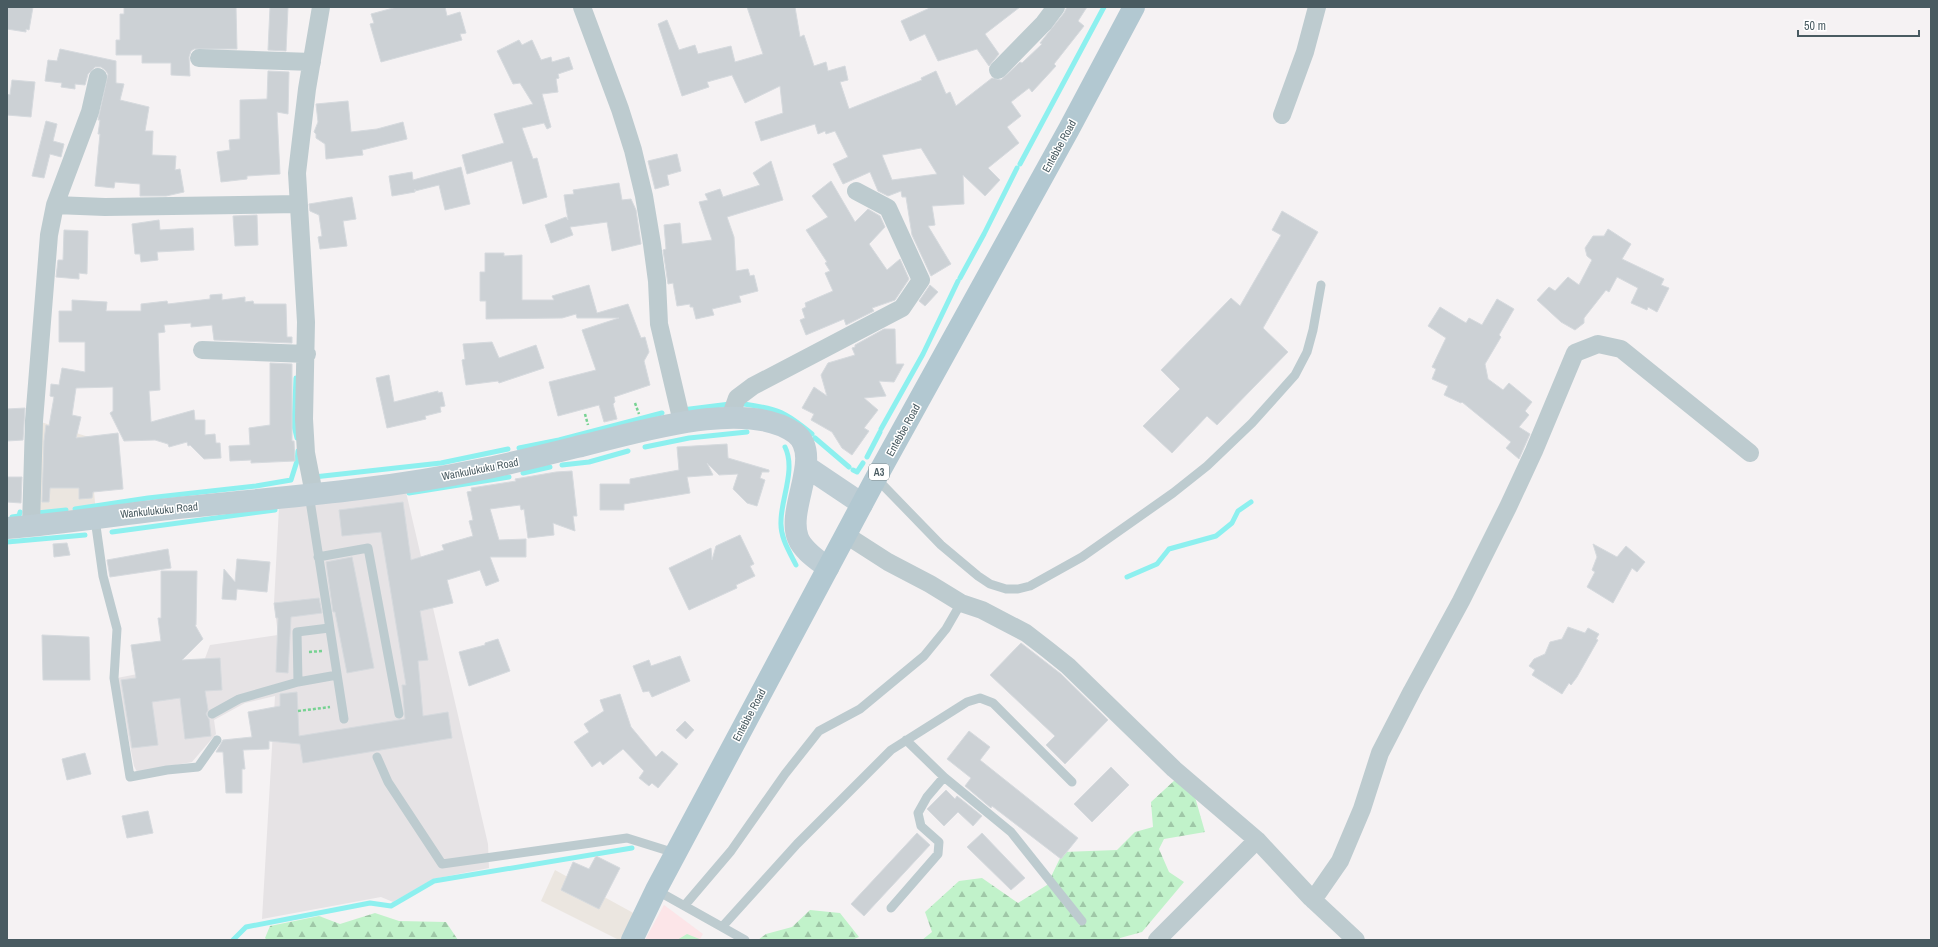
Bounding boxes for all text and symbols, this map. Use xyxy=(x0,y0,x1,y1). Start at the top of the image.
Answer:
scale bar xyxy=(1798,12,1919,38)
text: 50 m xyxy=(1804,18,1826,34)
street label: Entebbe Road xyxy=(1039,117,1079,175)
street label: Entebbe Road xyxy=(883,401,923,459)
street label: Wankulukuku Road xyxy=(440,455,520,483)
road number: A3 xyxy=(869,464,889,480)
street label: Wankulukuku Road xyxy=(120,499,198,521)
street label: Entebbe Road xyxy=(729,686,769,744)

